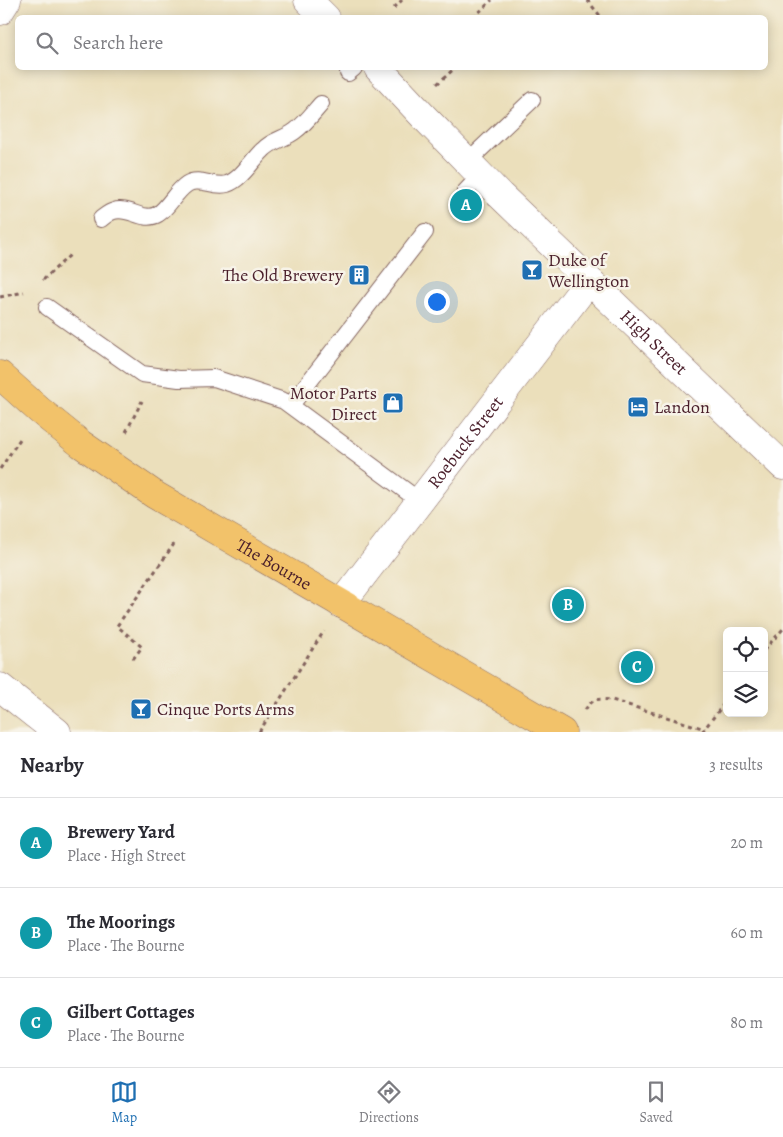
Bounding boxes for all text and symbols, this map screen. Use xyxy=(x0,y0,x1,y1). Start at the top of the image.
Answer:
search box xyxy=(15,15,768,70)
icon: search xyxy=(33,29,61,57)
text: Search here xyxy=(73,30,163,56)
pin: A xyxy=(450,186,482,224)
place label: Duke of Wellington xyxy=(547,248,629,293)
bar icon: Duke of Wellington xyxy=(520,258,544,282)
place label: The Old Brewery xyxy=(222,263,344,287)
building icon: The Old Brewery xyxy=(347,263,371,287)
your location xyxy=(424,289,450,315)
street label: High Street xyxy=(615,304,693,380)
place label: Motor Parts Direct xyxy=(290,381,377,426)
shop icon: Motor Parts Direct xyxy=(381,391,405,415)
street label: Roebuck Street xyxy=(422,391,509,493)
hotel icon: Landon xyxy=(626,395,650,419)
place label: Landon xyxy=(654,395,710,419)
street label: The Bourne xyxy=(232,533,316,596)
pin: B xyxy=(552,586,584,624)
map controls xyxy=(723,627,768,717)
button: locate xyxy=(723,627,768,672)
pin: C xyxy=(621,648,653,686)
button: layers xyxy=(723,672,768,717)
bar icon: Cinque Ports Arms xyxy=(129,697,153,721)
place label: Cinque Ports Arms xyxy=(157,697,294,721)
text: Nearby xyxy=(20,751,83,779)
text: 3 results xyxy=(709,754,763,776)
text: Brewery Yard xyxy=(67,819,175,845)
text: A xyxy=(31,832,41,854)
text: 20 m xyxy=(730,832,763,854)
text: Place · High Street xyxy=(67,845,186,867)
text: The Moorings xyxy=(67,909,175,935)
text: B xyxy=(31,922,41,944)
text: 60 m xyxy=(731,922,763,944)
text: Place · The Bourne xyxy=(67,935,185,957)
text: Gilbert Cottages xyxy=(67,999,195,1025)
text: C xyxy=(31,1012,41,1034)
text: 80 m xyxy=(730,1012,763,1034)
text: Place · The Bourne xyxy=(67,1025,185,1047)
tab: Map xyxy=(110,1078,138,1127)
tab: Directions xyxy=(359,1078,419,1127)
tab: Saved xyxy=(640,1078,673,1127)

